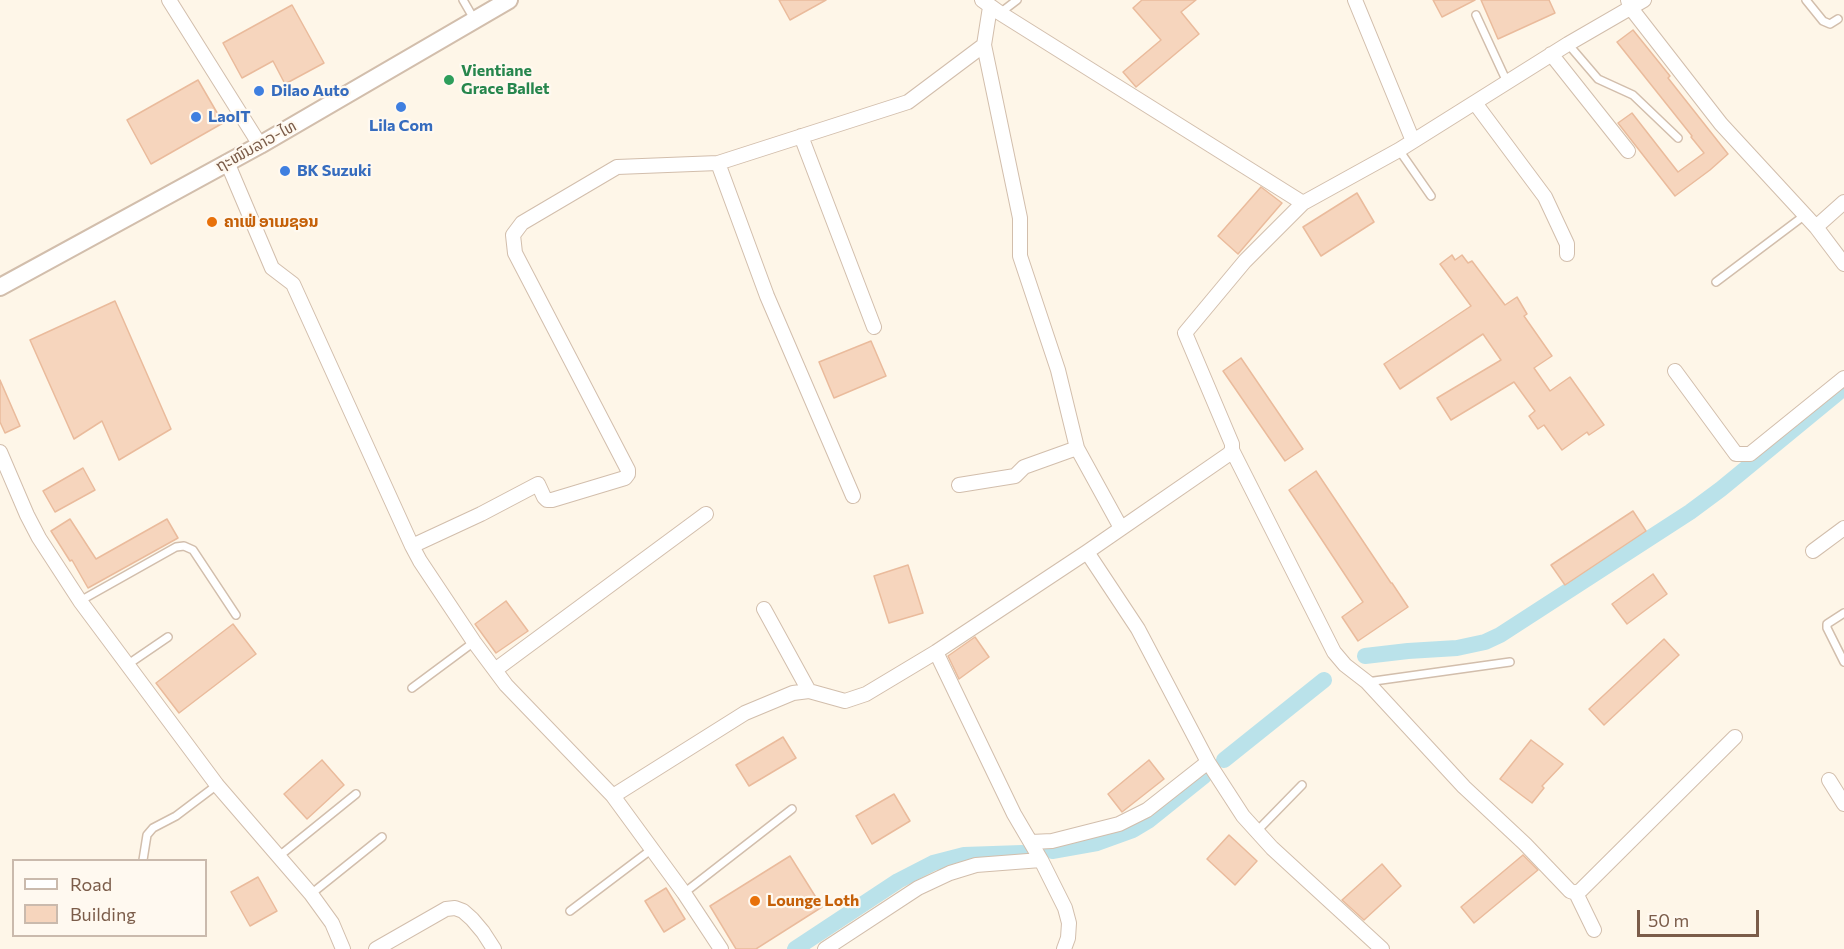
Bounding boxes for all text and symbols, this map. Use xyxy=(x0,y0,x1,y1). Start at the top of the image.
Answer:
place label: Vientiane Grace Ballet xyxy=(461,61,550,99)
marker: Vientiane Grace Ballet xyxy=(442,73,456,87)
place label: Dilao Auto xyxy=(271,81,349,101)
marker: Dilao Auto xyxy=(252,84,266,98)
marker: Lila Com xyxy=(394,100,408,114)
place label: LaoIT xyxy=(208,107,251,127)
marker: LaoIT xyxy=(189,110,203,124)
street label: ຖະໜົນລາວ-ໄທ xyxy=(212,116,300,176)
place label: Lila Com xyxy=(369,116,433,136)
place label: BK Suzuki xyxy=(297,161,372,181)
marker: BK Suzuki xyxy=(278,164,292,178)
place label: ຄາເຟ່ ອາເມຊອນ xyxy=(224,212,318,232)
marker: ຄາເຟ່ ອາເມຊອນ xyxy=(205,215,219,229)
legend xyxy=(12,859,207,937)
text: Road xyxy=(70,873,112,895)
place label: Lounge Loth xyxy=(767,891,859,911)
marker: Lounge Loth xyxy=(748,894,762,908)
scale bar xyxy=(1640,898,1762,936)
text: Building xyxy=(70,903,136,925)
text: 50 m xyxy=(1648,909,1689,931)

